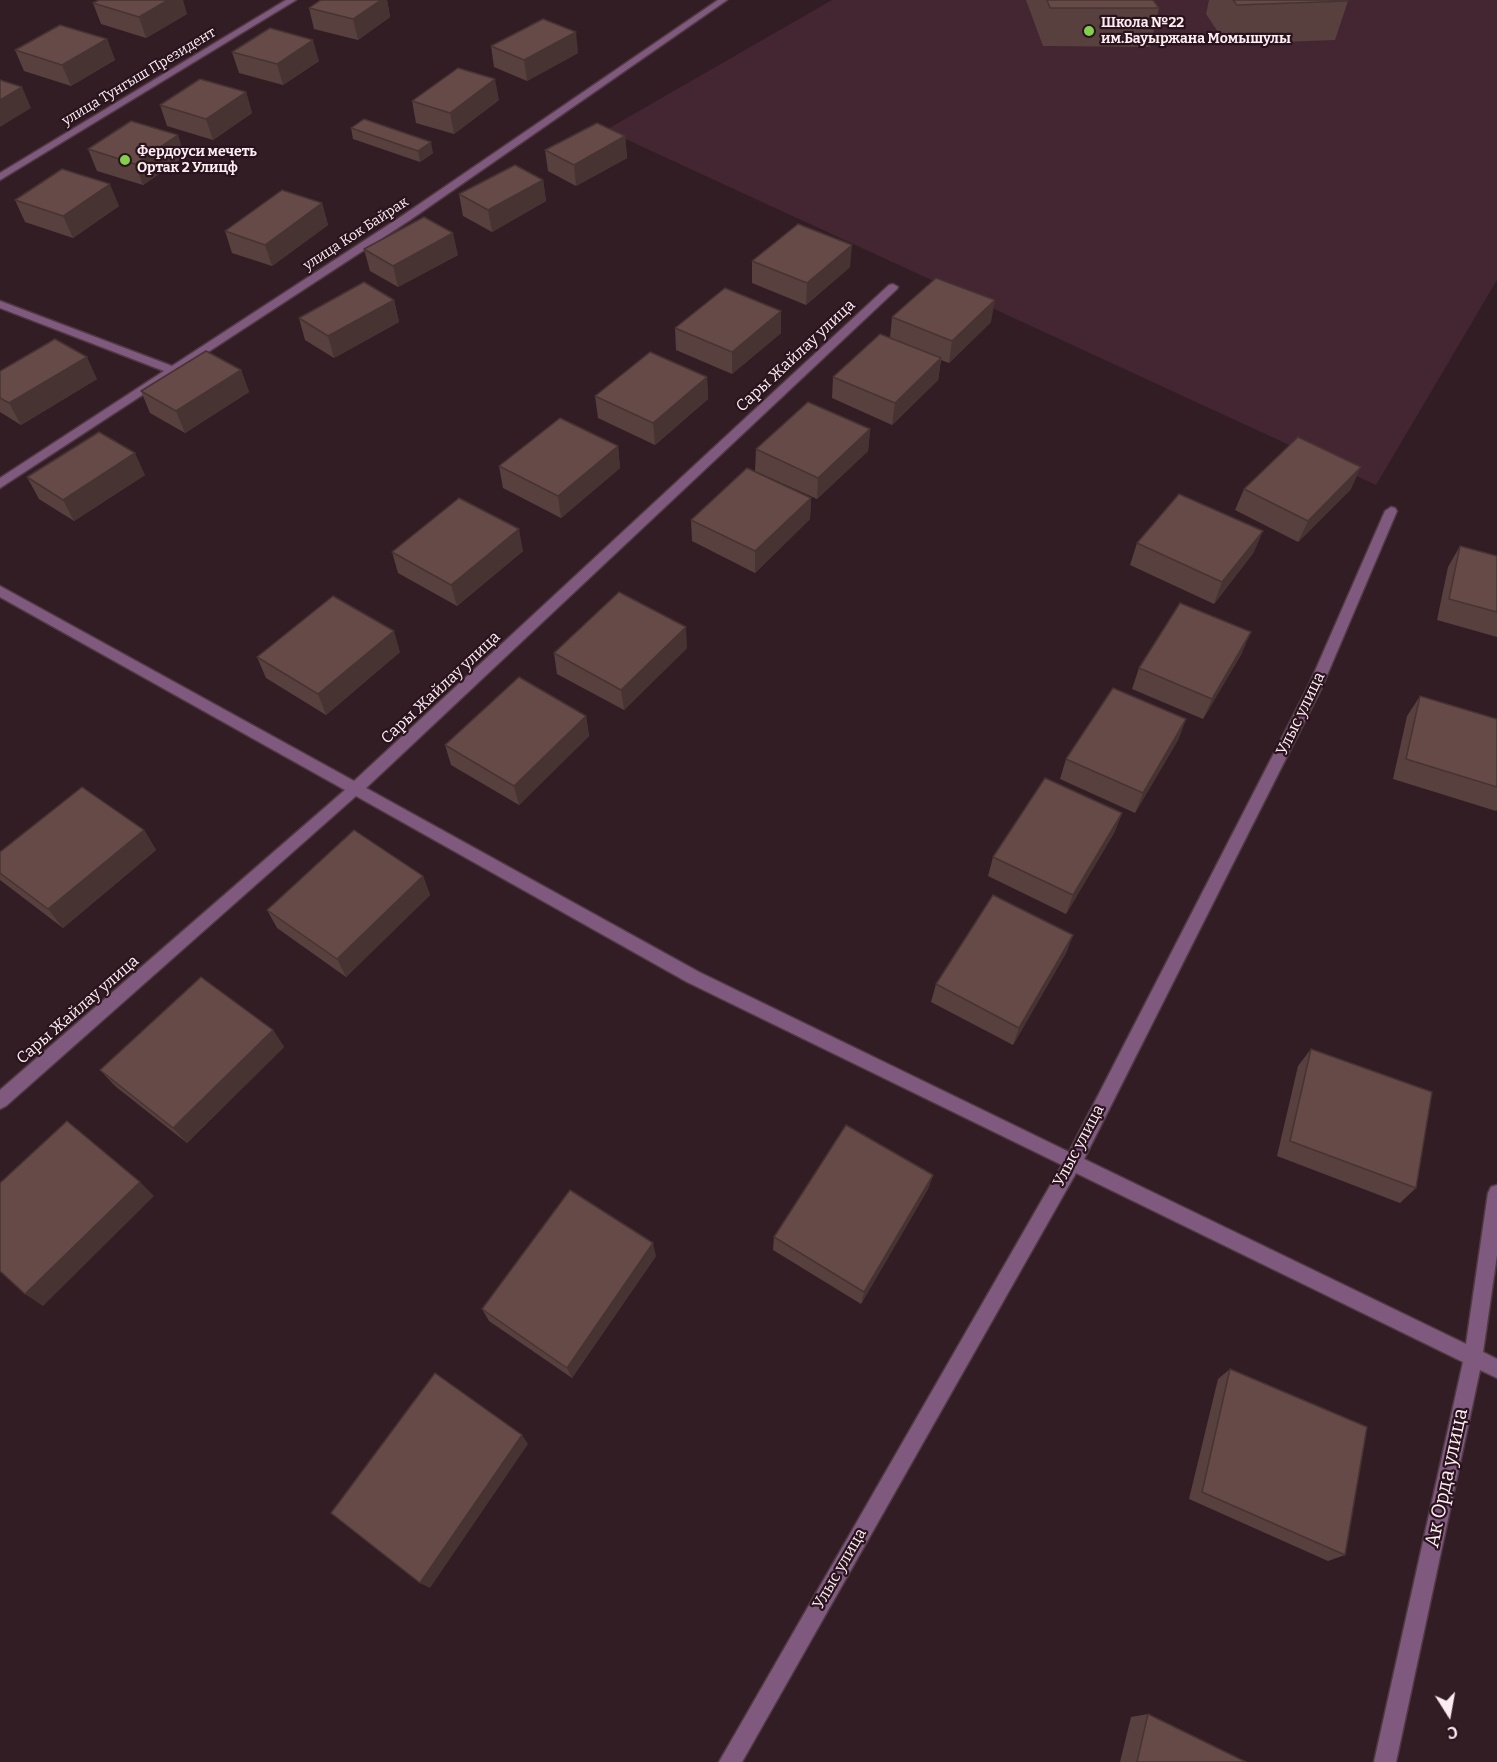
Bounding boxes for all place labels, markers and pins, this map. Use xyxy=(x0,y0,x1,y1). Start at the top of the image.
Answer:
place label: Школа №22 им.Бауыржана Момышулы xyxy=(1101,15,1291,48)
marker: Школа №22 им.Бауыржана Момышулы xyxy=(1082,24,1096,38)
place label: Фердоуси мечеть Ортак 2 Улицф xyxy=(137,144,257,176)
marker: Фердоуси мечеть Ортак 2 Улицф xyxy=(118,153,132,167)

